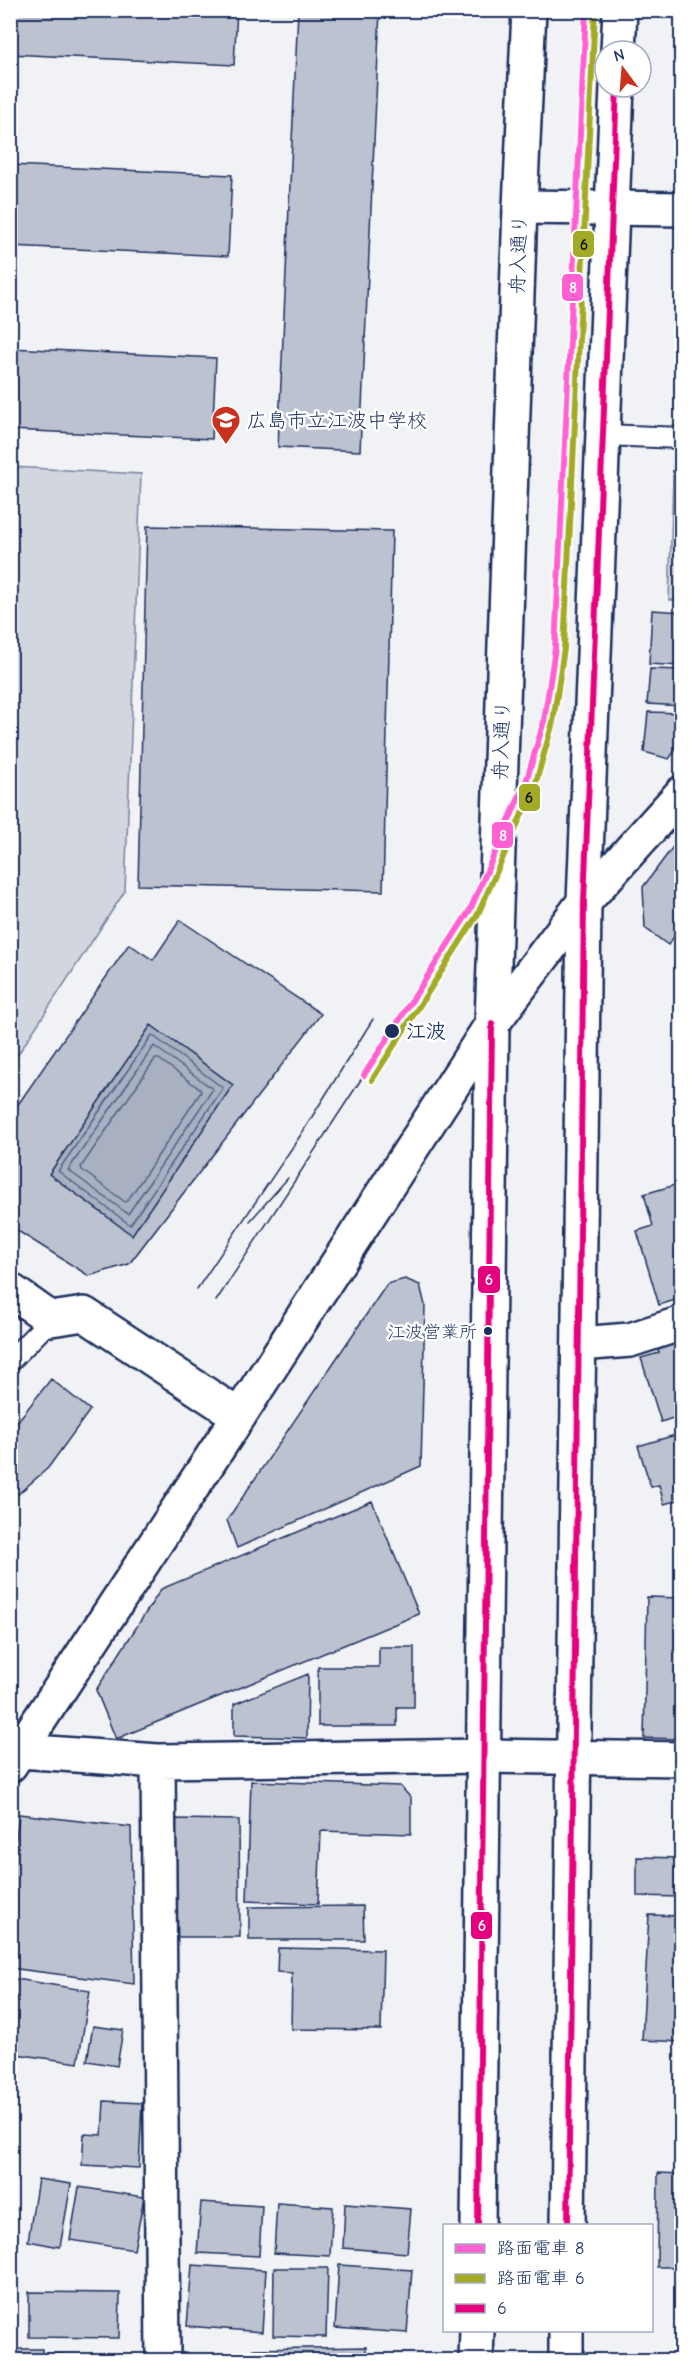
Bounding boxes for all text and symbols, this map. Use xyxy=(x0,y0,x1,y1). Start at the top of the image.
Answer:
north arrow xyxy=(593,39,653,99)
text: N xyxy=(612,45,627,66)
street label: 舟入通り xyxy=(506,214,531,294)
line badge: 6 xyxy=(572,230,595,258)
text: 6 xyxy=(580,236,588,254)
line badge: 8 xyxy=(561,273,584,302)
text: 8 xyxy=(569,279,577,297)
school or university icon: 広島市立江波中学校 xyxy=(210,404,242,446)
place label: 広島市立江波中学校 xyxy=(247,409,427,432)
street label: 舟入通り xyxy=(489,700,514,780)
line badge: 6 xyxy=(518,783,541,812)
text: 6 xyxy=(525,789,533,807)
line badge: 8 xyxy=(491,821,514,849)
text: 8 xyxy=(499,827,507,845)
place label: 江波 xyxy=(406,1020,446,1043)
marker: 江波 xyxy=(383,1022,401,1040)
line badge: 6 xyxy=(477,1265,501,1294)
text: 6 xyxy=(485,1271,493,1289)
place label: 江波営業所 xyxy=(387,1322,477,1343)
marker: 江波営業所 xyxy=(482,1325,494,1337)
line badge: 6 xyxy=(470,1911,493,1940)
text: 6 xyxy=(478,1917,486,1935)
legend xyxy=(443,2224,653,2332)
text: 路面電車 8 xyxy=(497,2238,584,2259)
text: 路面電車 6 xyxy=(497,2268,585,2289)
text: 6 xyxy=(497,2298,507,2319)

